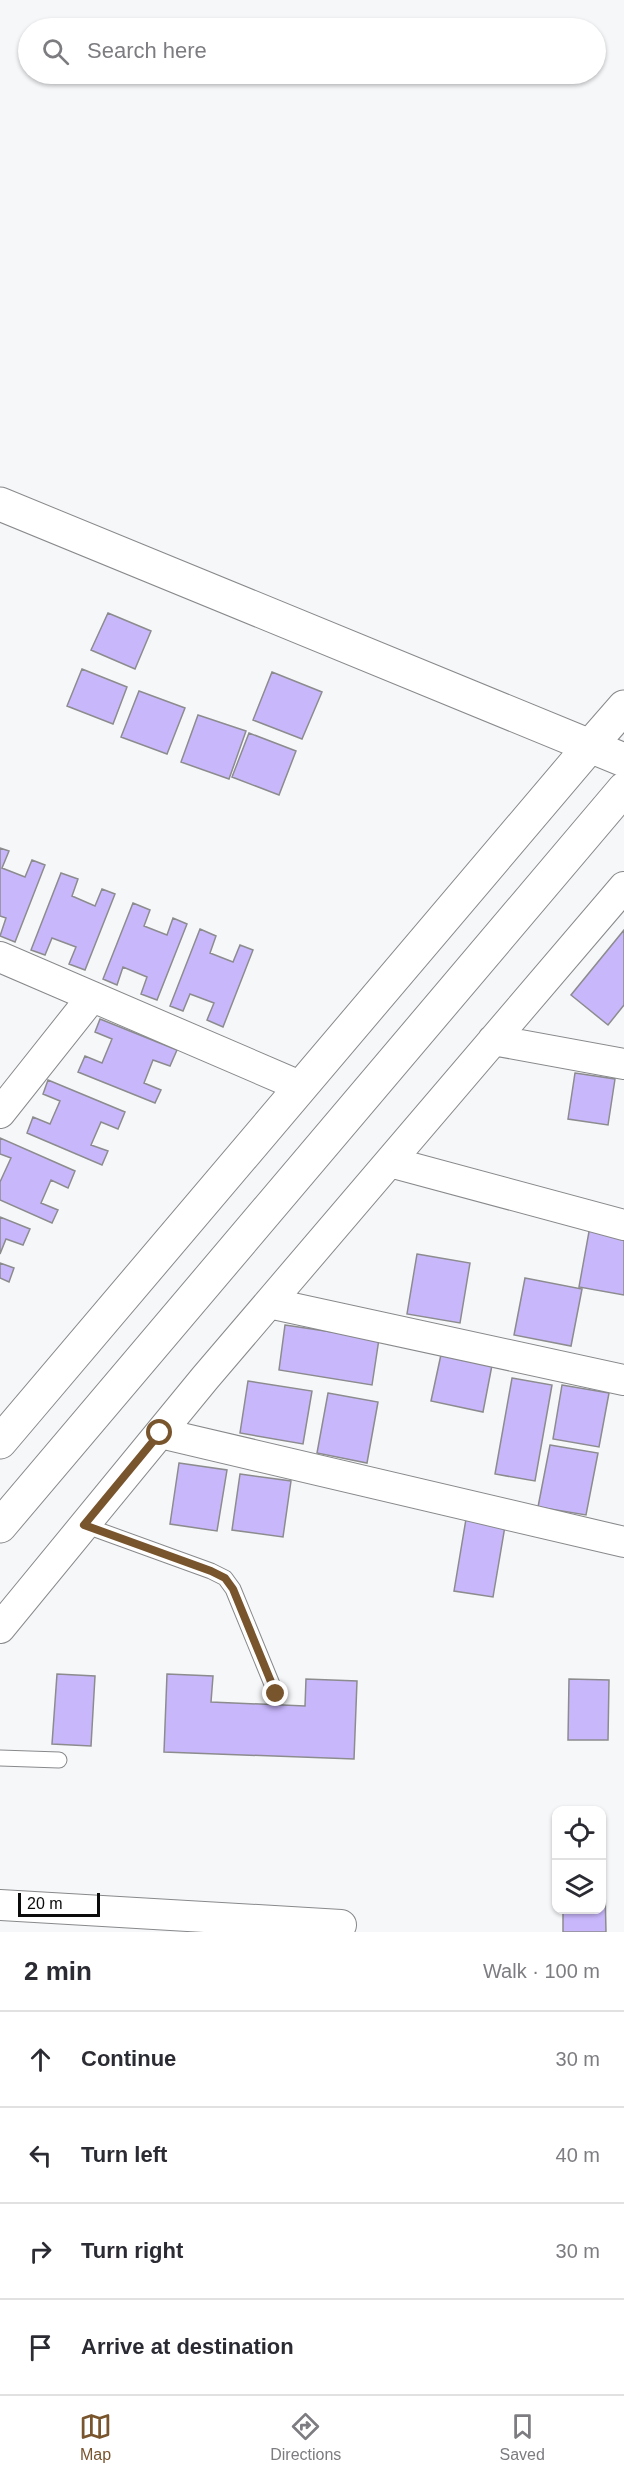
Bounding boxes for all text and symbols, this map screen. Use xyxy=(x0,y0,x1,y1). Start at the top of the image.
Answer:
search box xyxy=(18,18,606,84)
icon: search xyxy=(39,35,72,68)
text: Search here xyxy=(87,38,207,63)
route start xyxy=(146,1419,172,1445)
route end xyxy=(262,1680,288,1706)
map controls xyxy=(552,1806,606,1914)
button: locate xyxy=(552,1806,606,1860)
button: layers xyxy=(552,1860,606,1914)
scale bar xyxy=(18,1890,100,1918)
text: 20 m xyxy=(27,1895,63,1912)
text: 2 min xyxy=(24,1956,92,1986)
text: Walk · 100 m xyxy=(483,1960,600,1982)
icon: ahead xyxy=(24,2043,57,2076)
text: Continue xyxy=(81,2046,176,2071)
text: 30 m xyxy=(556,2048,600,2070)
icon: left xyxy=(24,2139,57,2172)
text: Turn left xyxy=(81,2142,167,2167)
text: 40 m xyxy=(556,2144,600,2166)
icon: right xyxy=(24,2235,57,2268)
text: Turn right xyxy=(81,2238,183,2263)
text: 30 m xyxy=(556,2240,600,2262)
icon: arrive xyxy=(24,2331,57,2364)
text: Arrive at destination xyxy=(81,2334,294,2359)
tab: Map xyxy=(79,2410,112,2464)
tab: Directions xyxy=(270,2410,341,2464)
tab: Saved xyxy=(500,2410,545,2464)

